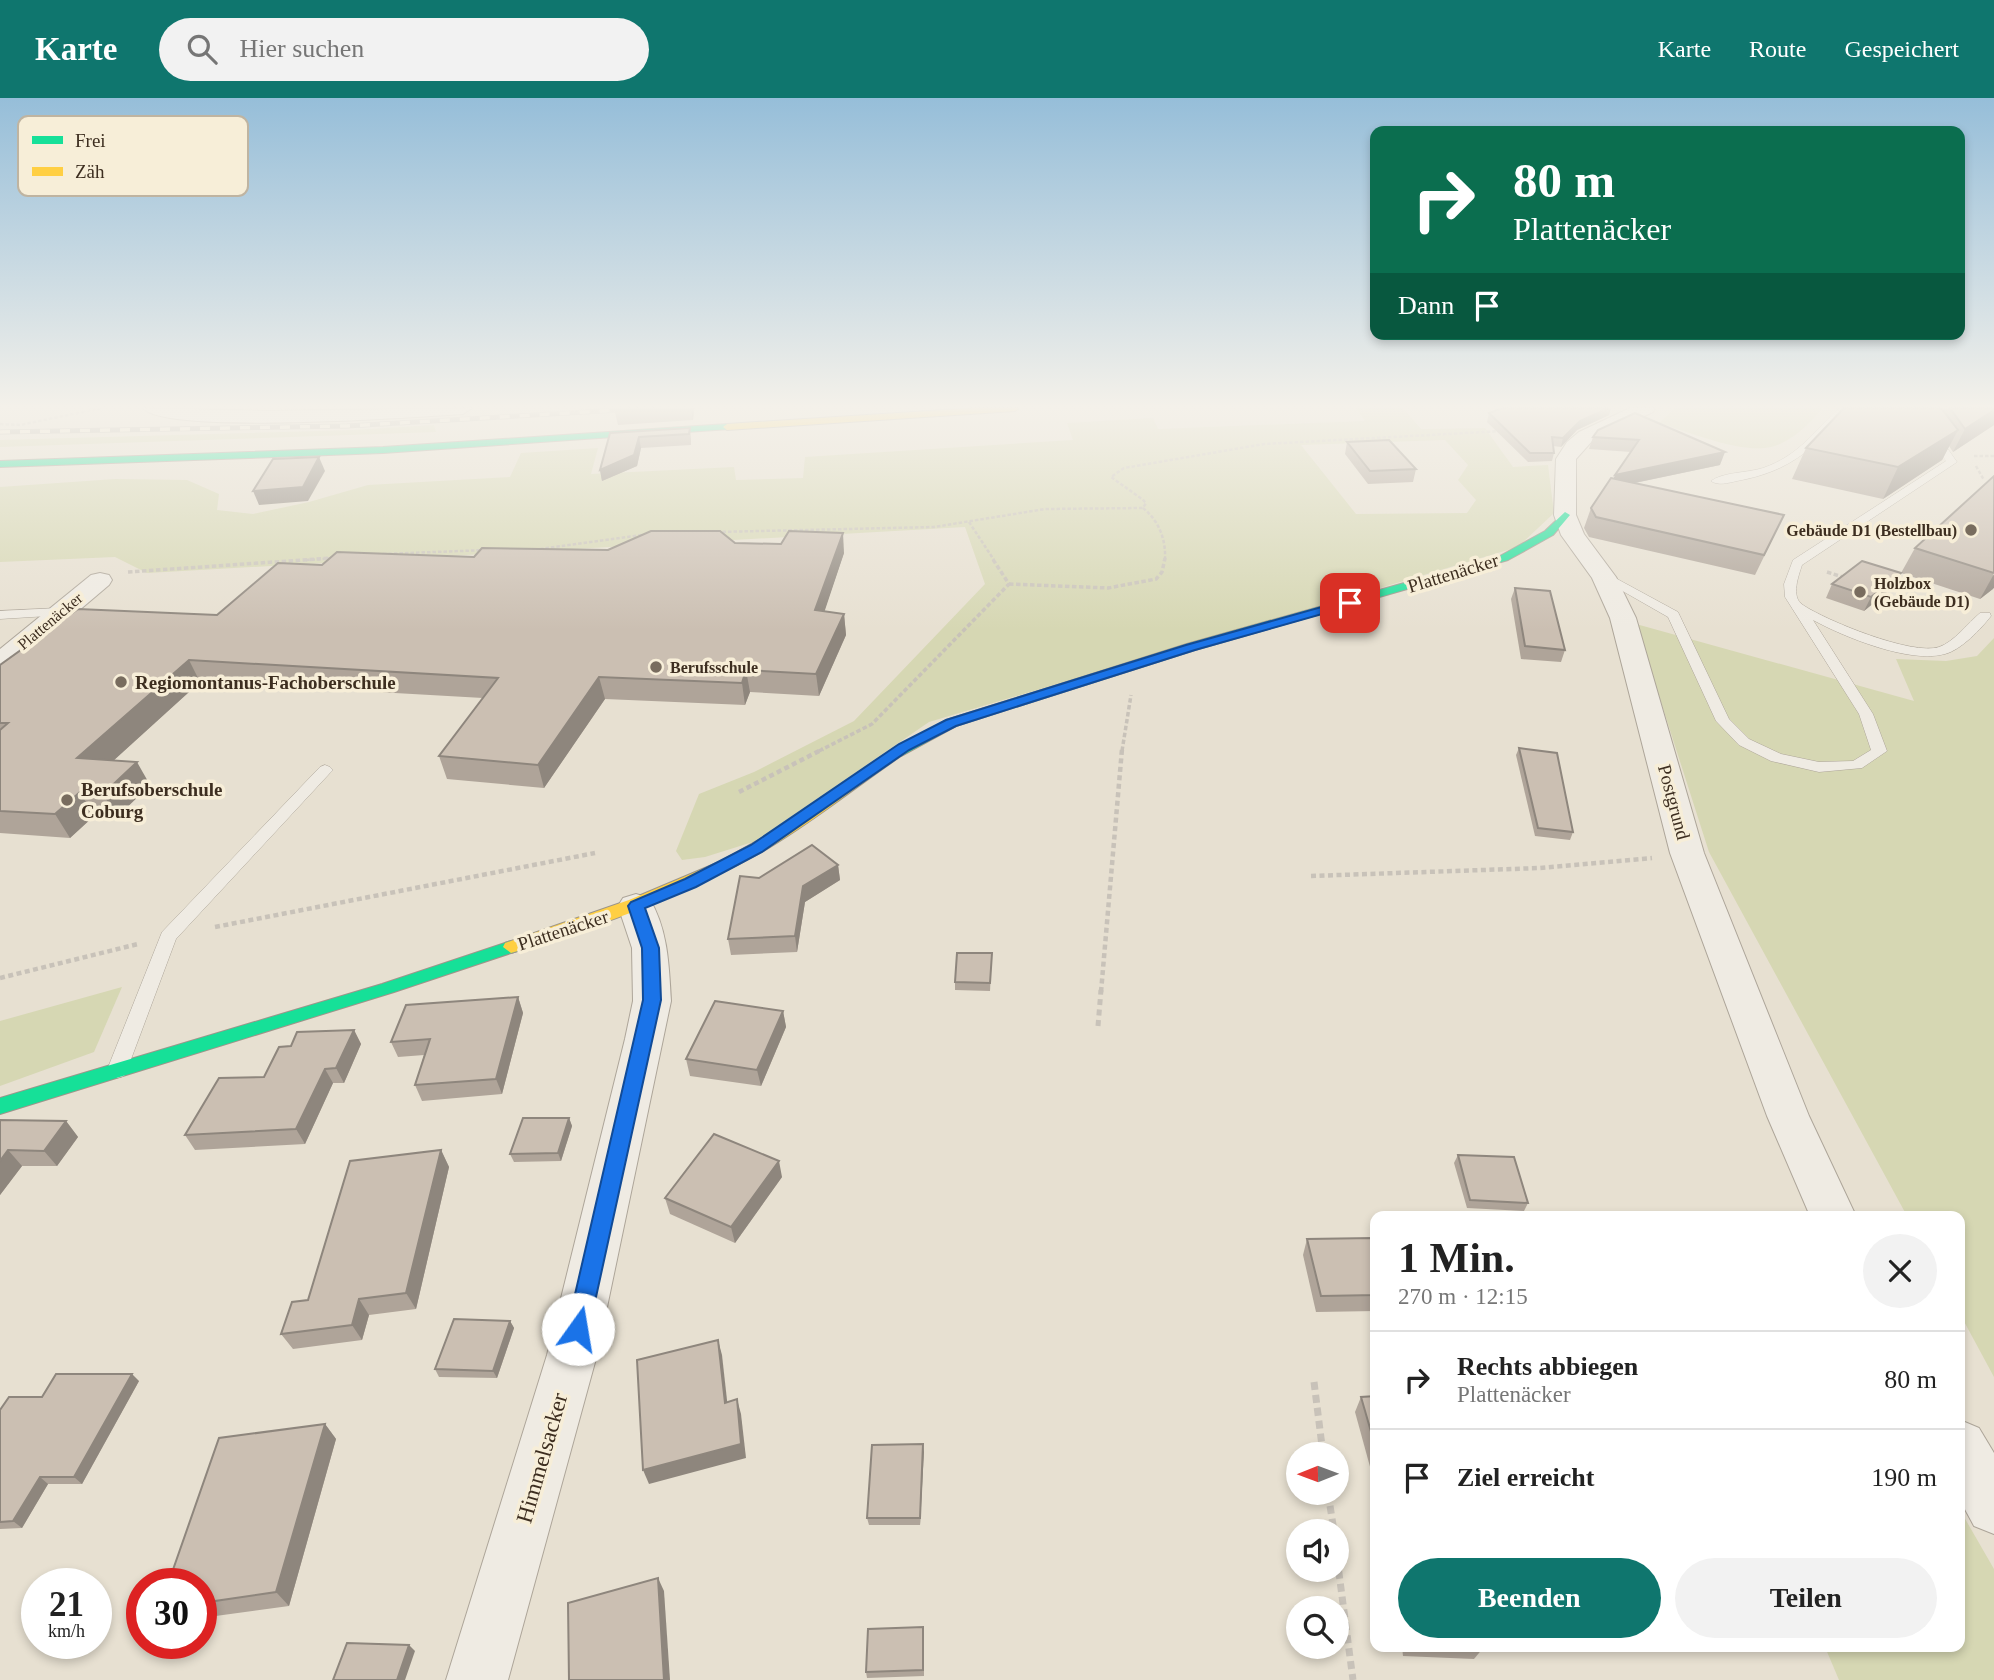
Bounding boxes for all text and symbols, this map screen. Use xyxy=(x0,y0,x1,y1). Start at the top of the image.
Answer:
search box xyxy=(159,18,649,81)
icon: search xyxy=(183,30,221,68)
text: Karte xyxy=(35,31,117,67)
text: Hier suchen xyxy=(239,34,364,63)
text: Karte xyxy=(1658,36,1711,62)
text: Route xyxy=(1749,36,1806,62)
text: Gespeichert xyxy=(1844,36,1959,62)
legend xyxy=(18,116,248,196)
text: Frei xyxy=(75,130,106,151)
text: 80 m xyxy=(1513,153,1615,208)
icon: right xyxy=(1398,154,1489,245)
text: Zäh xyxy=(75,161,105,182)
text: Plattenäcker xyxy=(1513,211,1671,247)
icon: arrive xyxy=(1468,287,1506,325)
text: Dann xyxy=(1398,291,1454,320)
place label: Gebäude D1 (Bestellbau) xyxy=(1786,522,1957,540)
marker: Gebäude D1 (Bestellbau) xyxy=(1963,522,1979,538)
street label: Plattenäcker xyxy=(1405,549,1502,597)
pin xyxy=(1320,573,1380,633)
place label: Holzbox (Gebäude D1) xyxy=(1874,575,1970,611)
icon: arrive xyxy=(1331,584,1369,622)
marker: Holzbox (Gebäude D1) xyxy=(1852,584,1868,600)
street label: Plattenäcker xyxy=(14,589,86,653)
marker: Berufsschule xyxy=(648,659,664,675)
place label: Berufsschule xyxy=(670,659,758,676)
place label: Regiomontanus-Fachoberschule xyxy=(135,672,396,693)
marker: Regiomontanus-Fachoberschule xyxy=(113,674,129,690)
street label: Postgrund xyxy=(1654,762,1694,842)
place label: Berufsoberschule Coburg xyxy=(81,779,222,822)
marker: Berufsoberschule Coburg xyxy=(59,792,75,808)
street label: Plattenäcker xyxy=(515,905,612,954)
button: close xyxy=(1863,1234,1937,1308)
text: 1 Min. xyxy=(1398,1235,1515,1281)
text: 270 m · 12:15 xyxy=(1398,1284,1528,1309)
position arrow xyxy=(541,1292,615,1366)
text: Rechts abbiegen xyxy=(1457,1352,1638,1381)
icon: right xyxy=(1398,1361,1436,1399)
text: 80 m xyxy=(1884,1365,1937,1394)
text: Plattenäcker xyxy=(1457,1382,1571,1407)
street label: Himmelsacker xyxy=(511,1390,573,1526)
north arrow xyxy=(1286,1442,1349,1505)
map controls xyxy=(1286,1442,1349,1659)
icon: arrive xyxy=(1398,1459,1436,1497)
text: Ziel erreicht xyxy=(1457,1463,1594,1492)
text: 190 m xyxy=(1871,1463,1937,1492)
button: sound xyxy=(1286,1519,1349,1582)
button: Beenden xyxy=(1398,1558,1661,1638)
button: Teilen xyxy=(1675,1558,1937,1638)
speed limit sign: 30 xyxy=(126,1568,217,1659)
text: 21 xyxy=(49,1585,84,1624)
button: search xyxy=(1286,1596,1349,1659)
text: km/h xyxy=(48,1621,85,1641)

